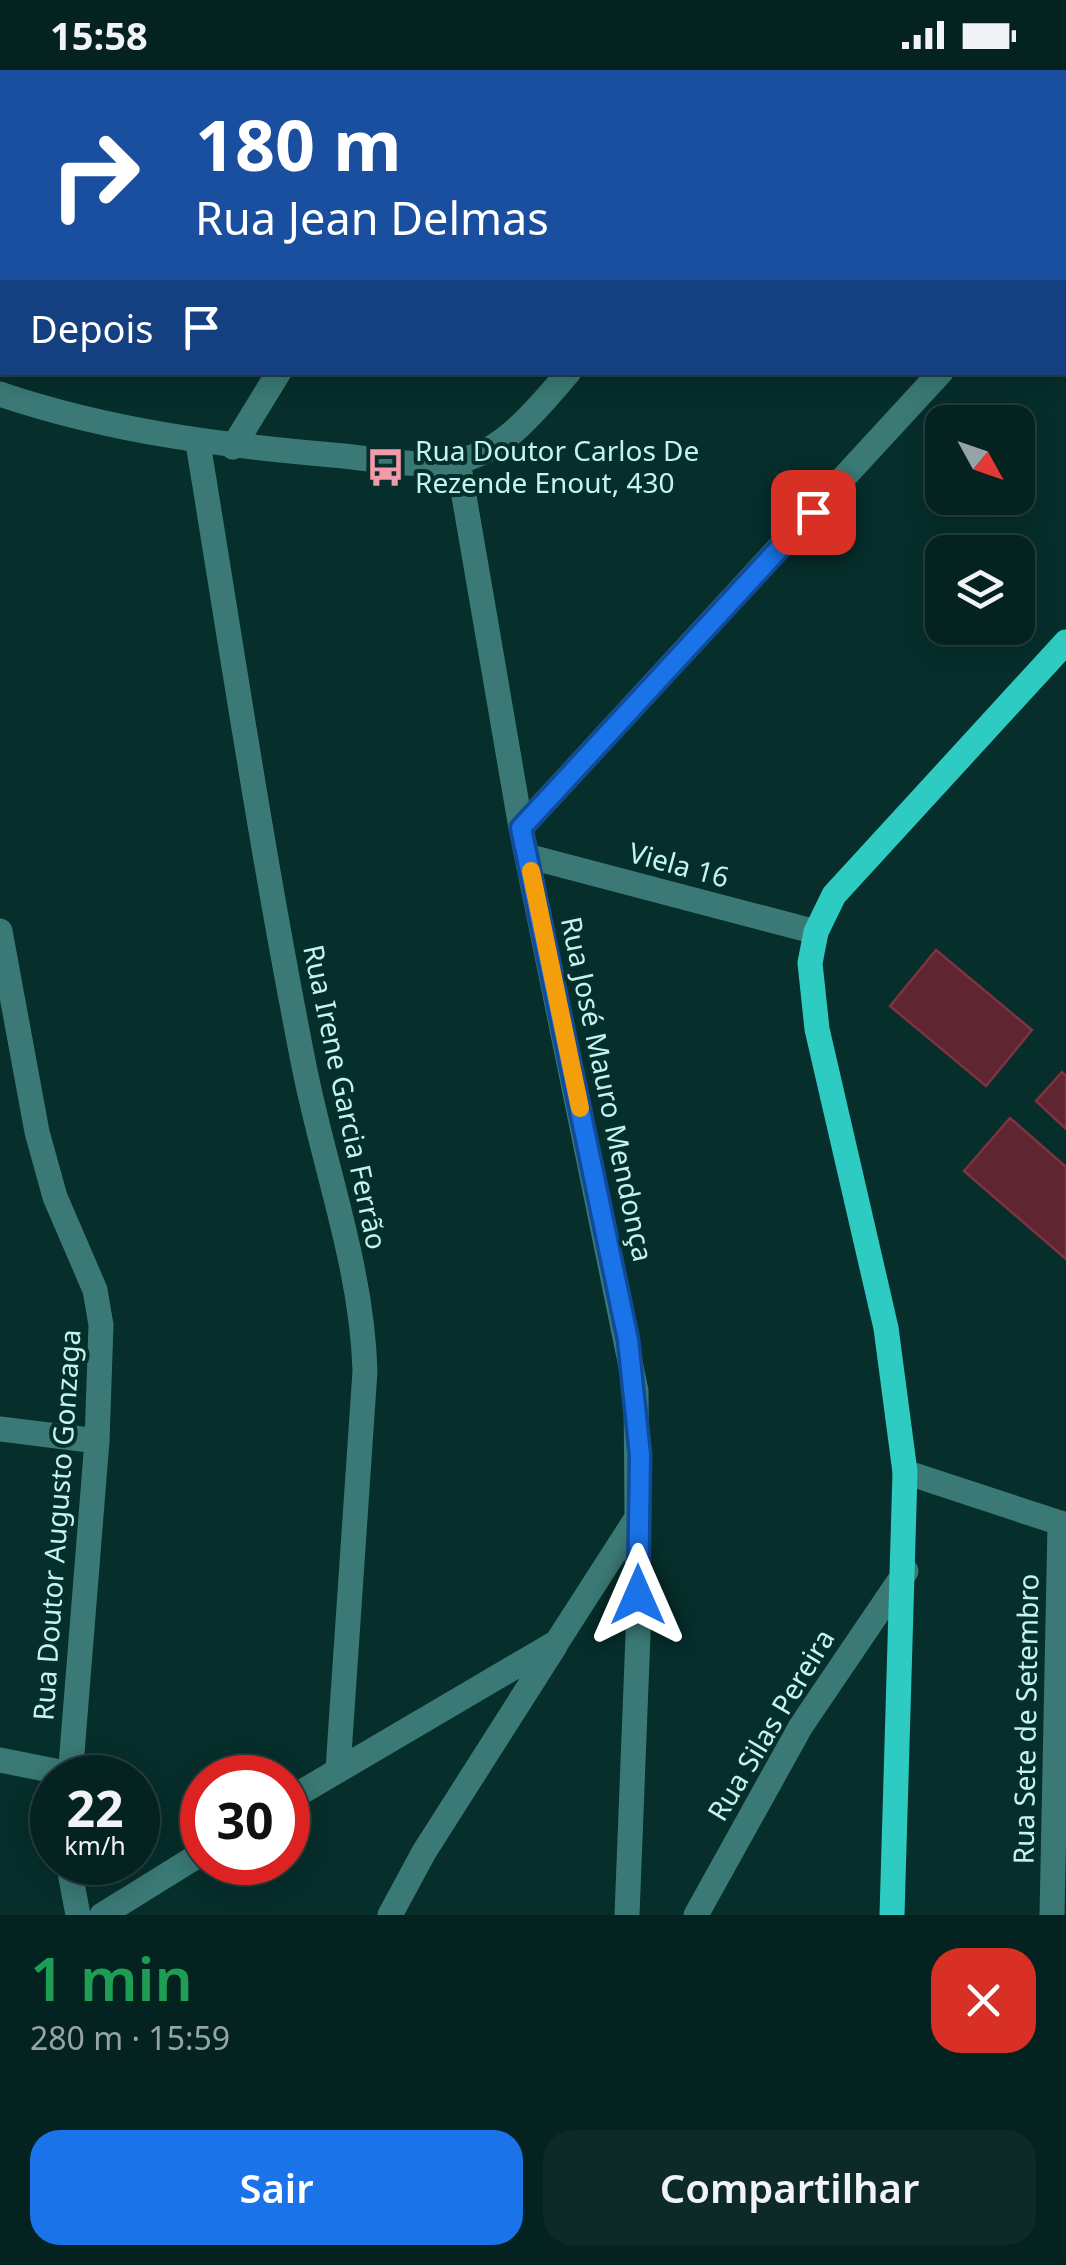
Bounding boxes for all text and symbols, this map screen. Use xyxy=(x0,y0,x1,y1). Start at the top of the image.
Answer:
text: 15:58 xyxy=(50,9,148,61)
text: 180 m xyxy=(195,96,402,192)
icon: right xyxy=(30,110,160,240)
text: Rua Jean Delmas xyxy=(195,187,549,248)
icon: arrive xyxy=(174,300,229,355)
text: Depois xyxy=(30,302,154,354)
north arrow xyxy=(925,405,1035,515)
map controls xyxy=(925,405,1035,645)
place label: Rua Doutor Carlos De Rezende Enout, 430 xyxy=(415,431,699,501)
bus stop icon: Rua Doutor Carlos De Rezende Enout, 430 xyxy=(364,446,406,488)
pin xyxy=(771,470,856,555)
icon: arrive xyxy=(786,485,841,540)
button: layers xyxy=(925,535,1035,645)
street label: Viela 16 xyxy=(625,832,733,896)
street label: Rua José Mauro Mendonça xyxy=(553,913,663,1265)
street label: Rua Irene Garcia Ferrão xyxy=(295,941,397,1253)
street label: Rua Doutor Augusto Gonzaga xyxy=(23,1328,89,1722)
position arrow xyxy=(586,1543,690,1647)
street label: Rua Sete de Setembro xyxy=(1003,1573,1047,1865)
street label: Rua Silas Pereira xyxy=(698,1622,842,1827)
speed limit sign: 30 xyxy=(180,1755,310,1885)
text: 22 xyxy=(66,1774,124,1842)
text: km/h xyxy=(64,1828,126,1862)
text: 1 min xyxy=(30,1937,193,2019)
button: close xyxy=(931,1948,1036,2053)
text: 280 m · 15:59 xyxy=(30,2016,230,2059)
button: Sair xyxy=(30,2130,523,2245)
button: Compartilhar xyxy=(543,2130,1036,2245)

